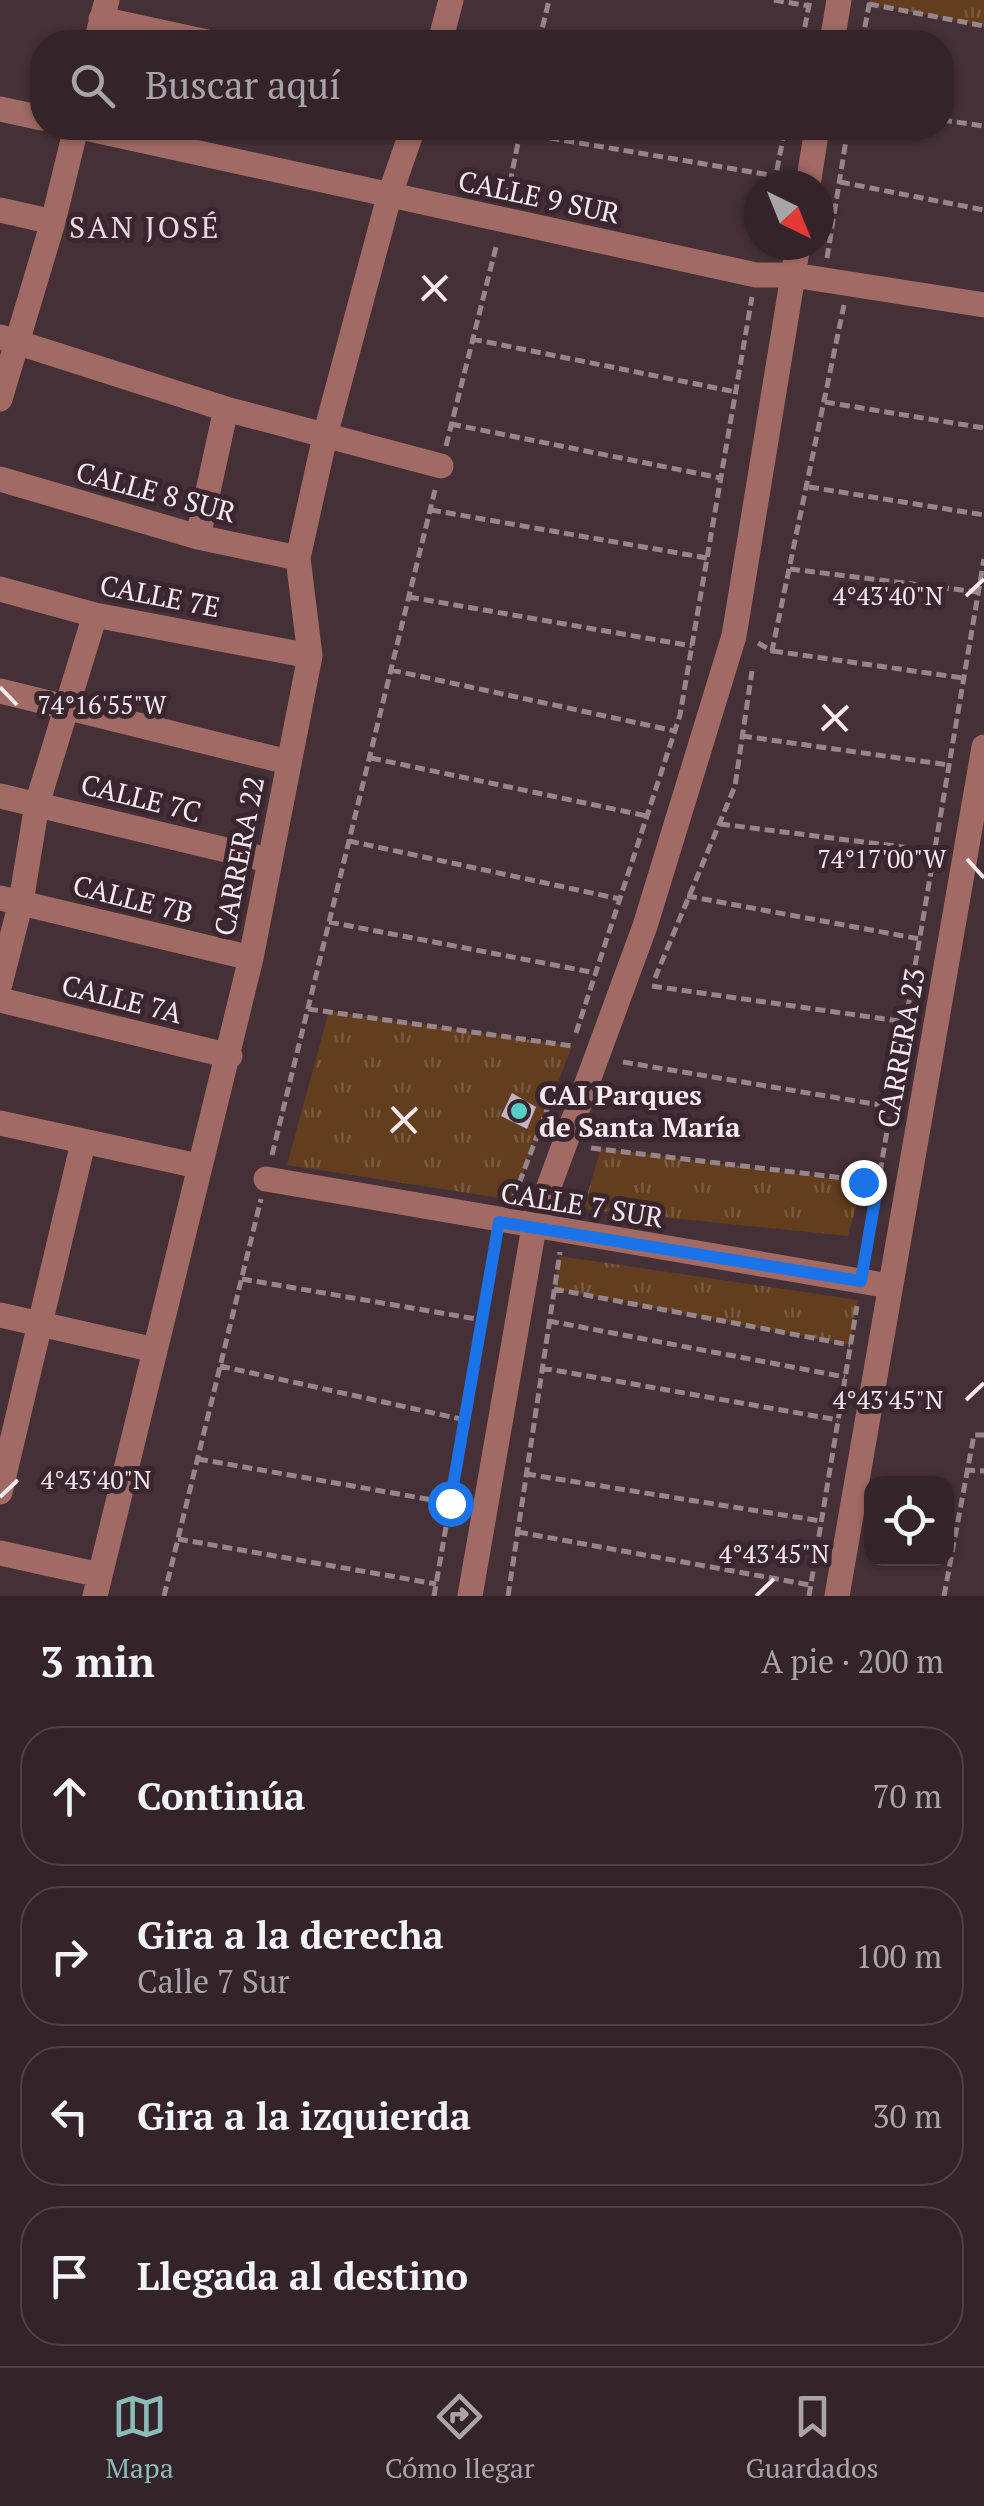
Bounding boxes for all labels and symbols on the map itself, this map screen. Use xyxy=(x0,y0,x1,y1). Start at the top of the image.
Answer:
street label: CALLE 9 SUR xyxy=(455,161,623,232)
north arrow xyxy=(744,170,834,260)
district label: SAN JOSÉ xyxy=(69,207,221,247)
street label: CALLE 8 SUR xyxy=(72,452,240,531)
street label: CALLE 7E xyxy=(97,566,223,625)
text: 4°43'40"N xyxy=(833,579,943,612)
text: 74°16'55"W xyxy=(38,688,167,721)
street label: CALLE 7C xyxy=(77,765,205,830)
street label: CARRERA 22 xyxy=(205,773,272,939)
text: 74°17'00"W xyxy=(818,842,947,875)
street label: CALLE 7B xyxy=(69,866,197,931)
street label: CARRERA 23 xyxy=(868,965,933,1131)
street label: CALLE 7A xyxy=(58,966,187,1032)
place label: CAI Parques de Santa María xyxy=(539,1076,741,1145)
marker: CAI Parques de Santa María xyxy=(508,1100,530,1122)
route end xyxy=(841,1160,887,1206)
street label: CALLE 7 SUR xyxy=(498,1173,666,1236)
text: 4°43'45"N xyxy=(833,1383,943,1416)
text: 4°43'40"N xyxy=(41,1463,151,1496)
route start xyxy=(428,1481,474,1527)
text: 4°43'45"N xyxy=(719,1537,829,1570)

